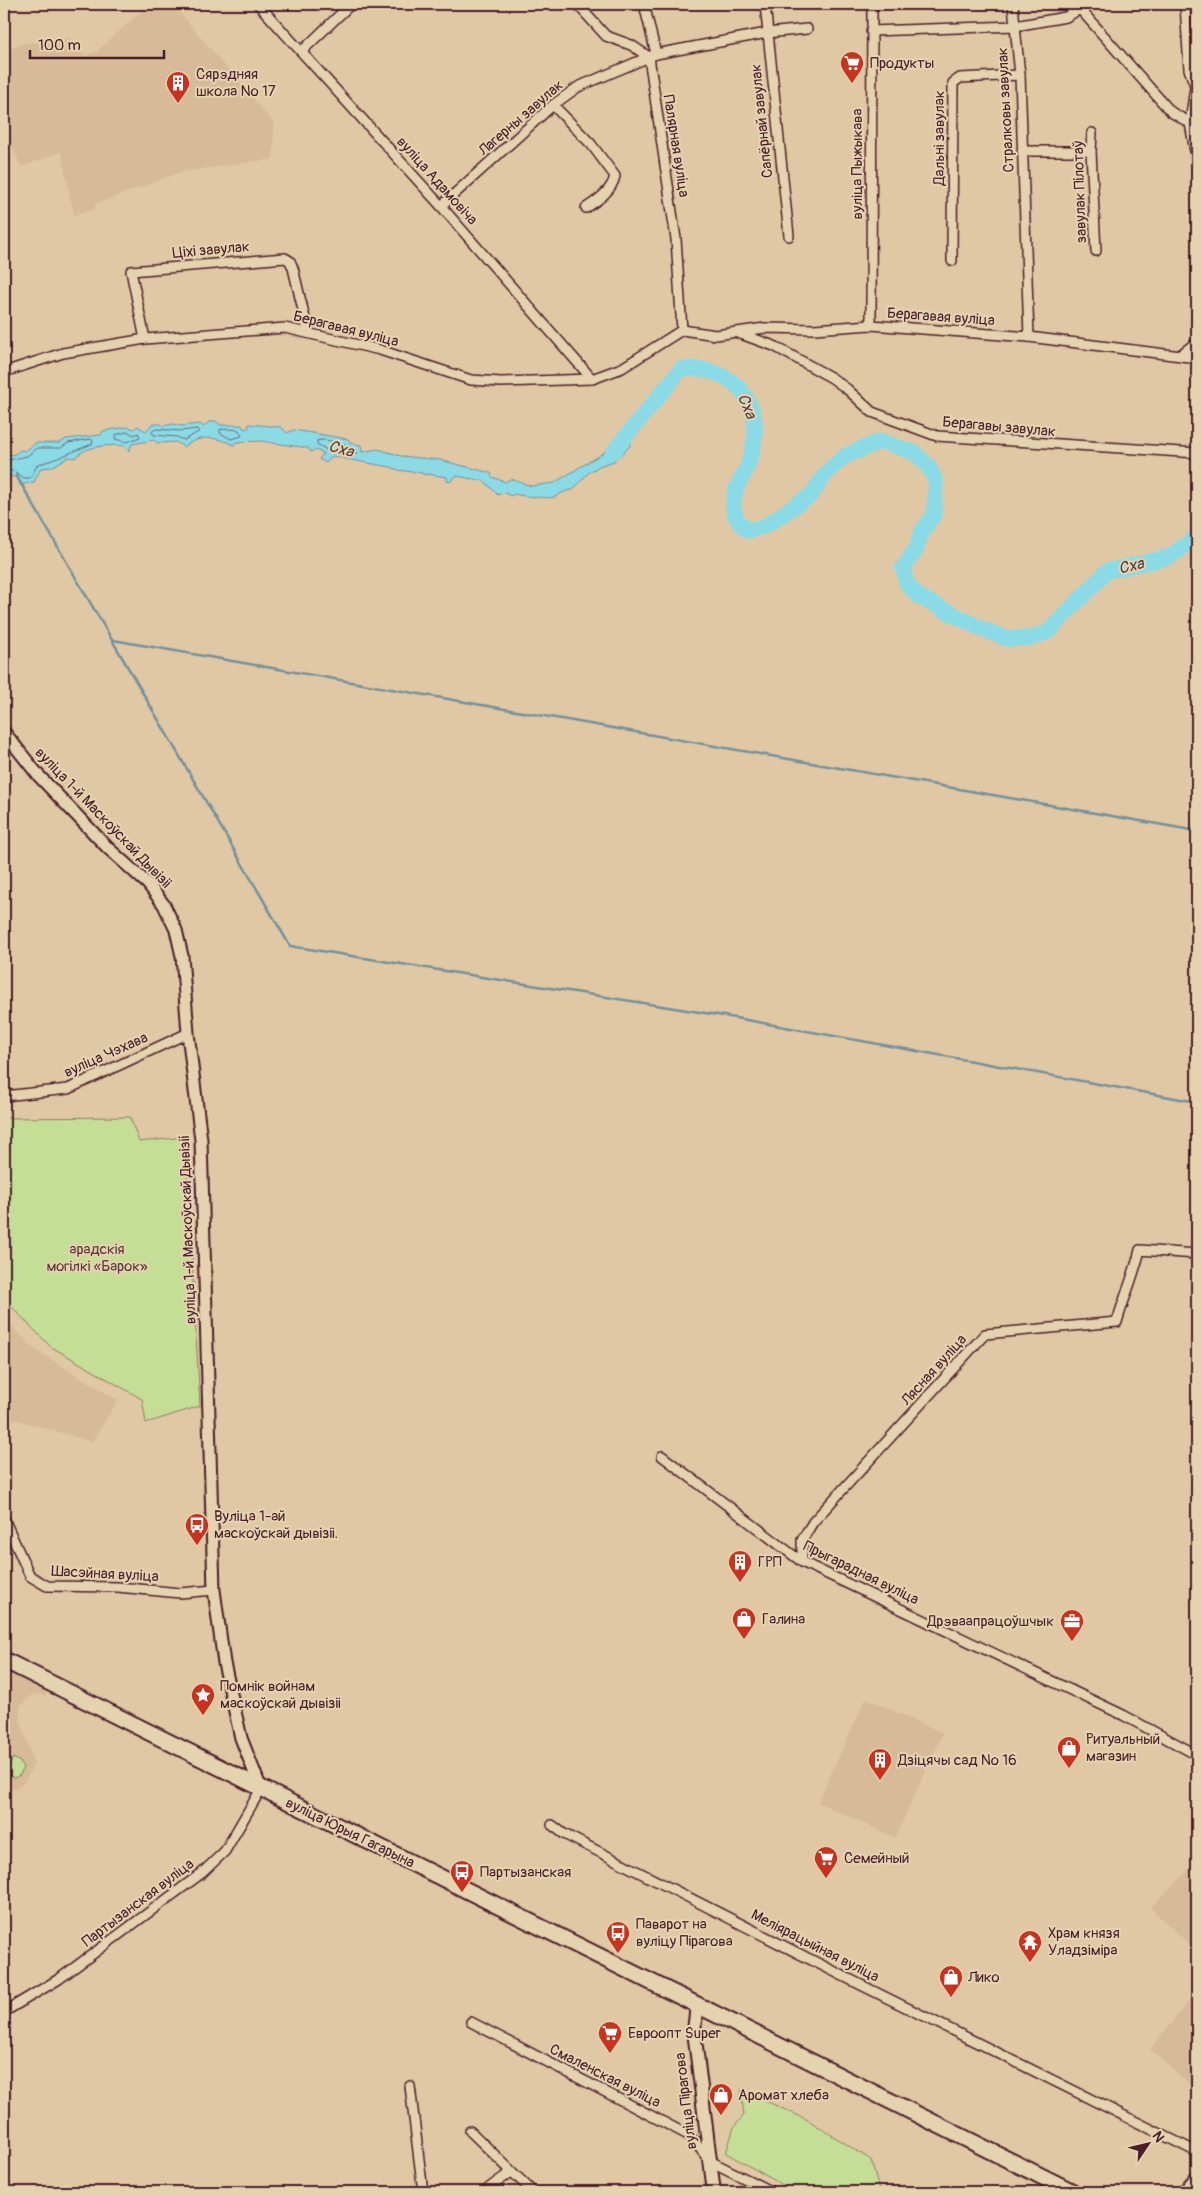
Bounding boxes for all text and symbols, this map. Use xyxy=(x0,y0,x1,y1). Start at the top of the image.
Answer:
scale bar xyxy=(30,28,164,60)
text: 100 m xyxy=(38,36,81,55)
street label: Стралковы завулак xyxy=(993,47,1019,173)
supermarket icon: Продукты xyxy=(839,50,865,84)
place label: Продукты xyxy=(870,54,934,73)
street label: Сапёрнай завулак xyxy=(747,63,777,179)
place label: Сярэдняя школа № 17 xyxy=(196,65,276,101)
building icon: Сярэдняя школа № 17 xyxy=(165,70,191,104)
street label: Лагерны завулак xyxy=(474,76,568,161)
street label: Дальні завулак xyxy=(930,90,949,186)
street label: Палярная вуліца xyxy=(659,93,693,199)
street label: вуліца Пыжыкава xyxy=(848,109,867,219)
street label: вуліца Адамовіча xyxy=(392,133,482,229)
street label: завулак Пілотаў xyxy=(1069,140,1091,244)
street label: Ціхі завулак xyxy=(172,237,251,263)
street label: Берагавая вуліца xyxy=(887,304,996,330)
street label: Берагавая вуліца xyxy=(291,307,401,351)
water label: Сха xyxy=(733,391,762,423)
street label: Берагавы завулак xyxy=(942,413,1057,441)
water label: Сха xyxy=(326,436,357,462)
water label: Сха xyxy=(1116,553,1147,579)
street label: вуліца 1-й Маскоўскай Дывізіі xyxy=(31,744,175,893)
street label: вуліца Чэхава xyxy=(61,1028,151,1082)
street label: вуліца 1-й Маскоўскай Дывізіі xyxy=(175,1135,201,1324)
park label: арадскія могілкі «Барок» xyxy=(46,1240,148,1276)
street label: Лясная вуліца xyxy=(896,1330,971,1410)
place label: Вуліца 1-ай маскоўскай дывізіі. xyxy=(214,1507,338,1543)
bus stop icon: Вуліца 1-ай маскоўскай дывізіі. xyxy=(184,1512,210,1546)
street label: Прыгарадная вуліца xyxy=(800,1537,922,1609)
building icon: ГРП xyxy=(727,1549,753,1583)
place label: ГРП xyxy=(758,1553,782,1572)
street label: Шасэйная вуліца xyxy=(51,1562,159,1586)
shop icon: Галина xyxy=(731,1606,757,1640)
office icon: Дрэваапрацоўшчык xyxy=(1059,1608,1085,1642)
place label: Галина xyxy=(762,1610,805,1629)
place label: Дрэваапрацоўшчык xyxy=(926,1612,1054,1631)
place label: Помнік войнам маскоўскай дывізіі xyxy=(220,1677,341,1713)
place icon: Помнік войнам маскоўскай дывізіі xyxy=(190,1682,216,1716)
place label: Ритуальный магазин xyxy=(1086,1730,1160,1766)
shop icon: Ритуальный магазин xyxy=(1056,1735,1082,1769)
building icon: Дзіцячы сад № 16 xyxy=(867,1747,893,1781)
place label: Дзіцячы сад № 16 xyxy=(897,1751,1017,1770)
street label: вуліца Юрыя Гагарына xyxy=(282,1793,418,1873)
supermarket icon: Семейный xyxy=(813,1845,839,1879)
place label: Семейный xyxy=(844,1849,909,1868)
street label: Партызанская вуліца xyxy=(78,1855,198,1951)
bus stop icon: Партызанская xyxy=(449,1859,475,1893)
place label: Партызанская xyxy=(480,1863,571,1882)
street label: Меліярацыйная вуліца xyxy=(748,1905,882,1987)
place label: Паварот на вуліцу Пірагова xyxy=(636,1915,733,1951)
bus stop icon: Паварот на вуліцу Пірагова xyxy=(605,1920,631,1954)
place label: Храм князя Уладзіміра xyxy=(1048,1924,1120,1960)
temple icon: Храм князя Уладзіміра xyxy=(1017,1929,1043,1963)
shop icon: Лико xyxy=(938,1964,964,1998)
place label: Лико xyxy=(967,1968,999,1987)
supermarket icon: Евроопт Super xyxy=(597,2020,623,2054)
place label: Евроопт Super xyxy=(628,2024,722,2043)
street label: Смаленская вуліца xyxy=(546,2040,664,2112)
street label: вуліца Пірагова xyxy=(671,2052,701,2150)
shop icon: Аромат хлеба xyxy=(708,2082,734,2116)
place label: Аромат хлеба xyxy=(738,2086,829,2105)
north arrow xyxy=(1124,2118,1174,2168)
text: N xyxy=(1149,2128,1168,2146)

